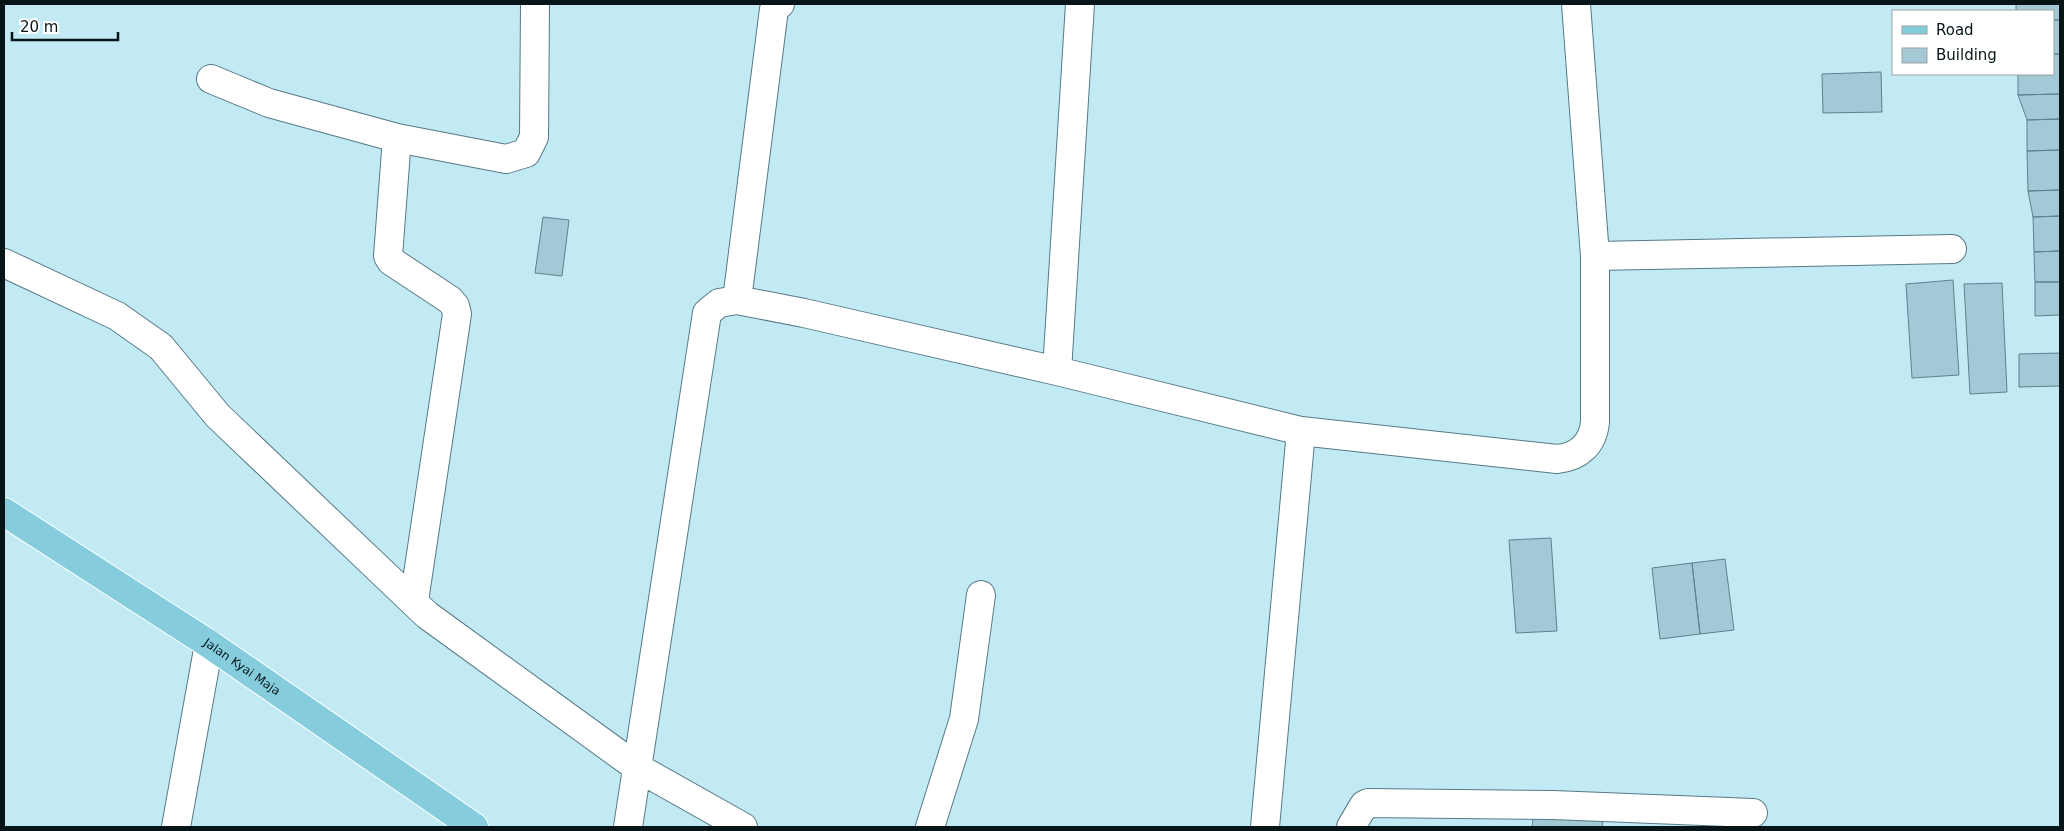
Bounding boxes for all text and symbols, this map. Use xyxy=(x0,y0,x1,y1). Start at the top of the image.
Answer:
scale bar xyxy=(12,10,119,42)
legend xyxy=(1892,10,2054,75)
text: 20 m xyxy=(20,18,58,36)
text: Road xyxy=(1936,21,1974,39)
text: Building xyxy=(1936,46,1997,64)
street label: Jalan Kyai Maja xyxy=(200,635,283,698)

